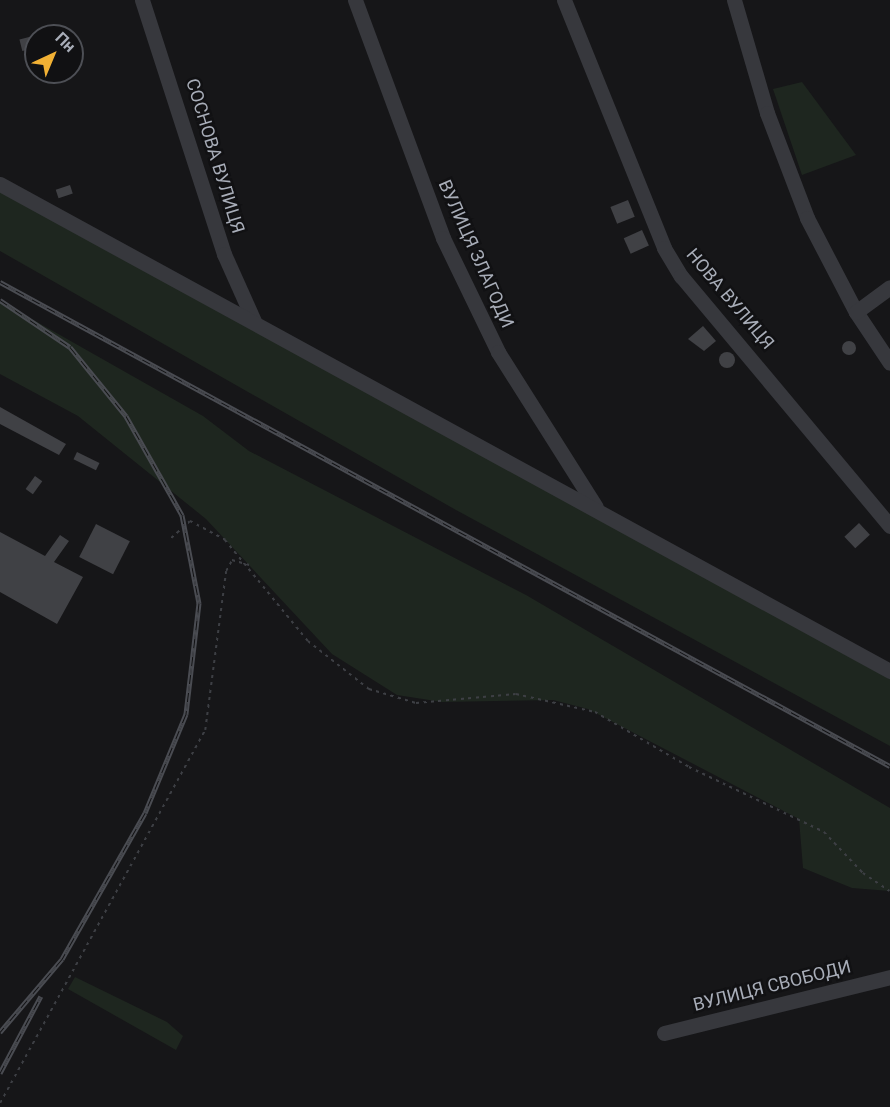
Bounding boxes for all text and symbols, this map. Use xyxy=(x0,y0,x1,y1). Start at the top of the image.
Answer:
north arrow xyxy=(24,24,84,84)
text: Пн xyxy=(52,28,79,56)
street label: СОСНОВА ВУЛИЦЯ xyxy=(181,76,249,236)
street label: ВУЛИЦЯ ЗЛАГОДИ xyxy=(434,177,518,331)
street label: НОВА ВУЛИЦЯ xyxy=(682,244,778,354)
street label: ВУЛИЦЯ СВОБОДИ xyxy=(691,956,853,1016)

